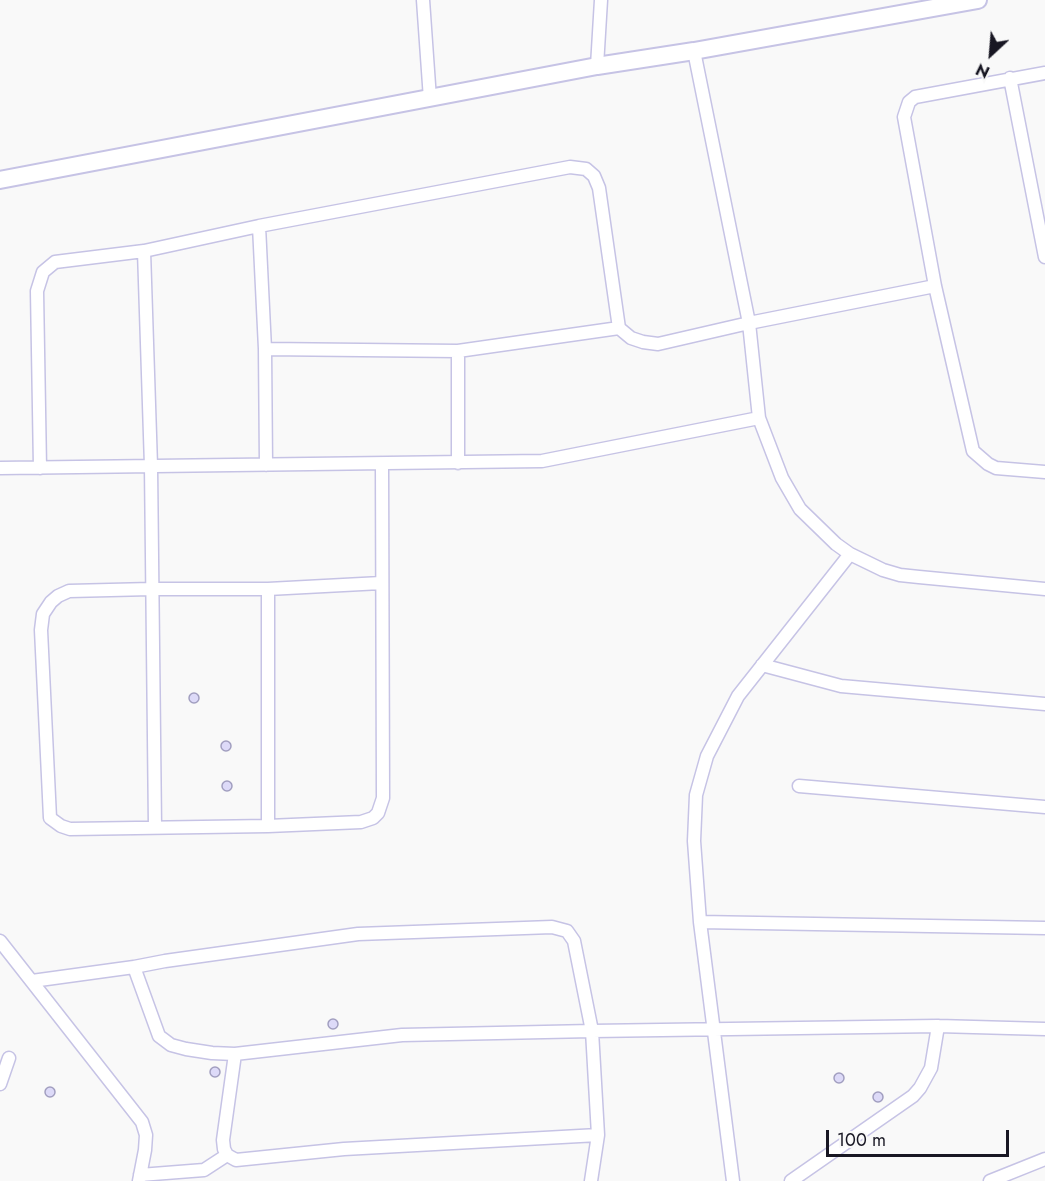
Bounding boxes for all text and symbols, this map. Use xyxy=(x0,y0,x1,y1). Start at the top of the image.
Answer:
north arrow xyxy=(961,24,1021,84)
text: N xyxy=(972,58,994,84)
scale bar xyxy=(829,1118,1012,1156)
text: 100 m xyxy=(837,1127,886,1153)

